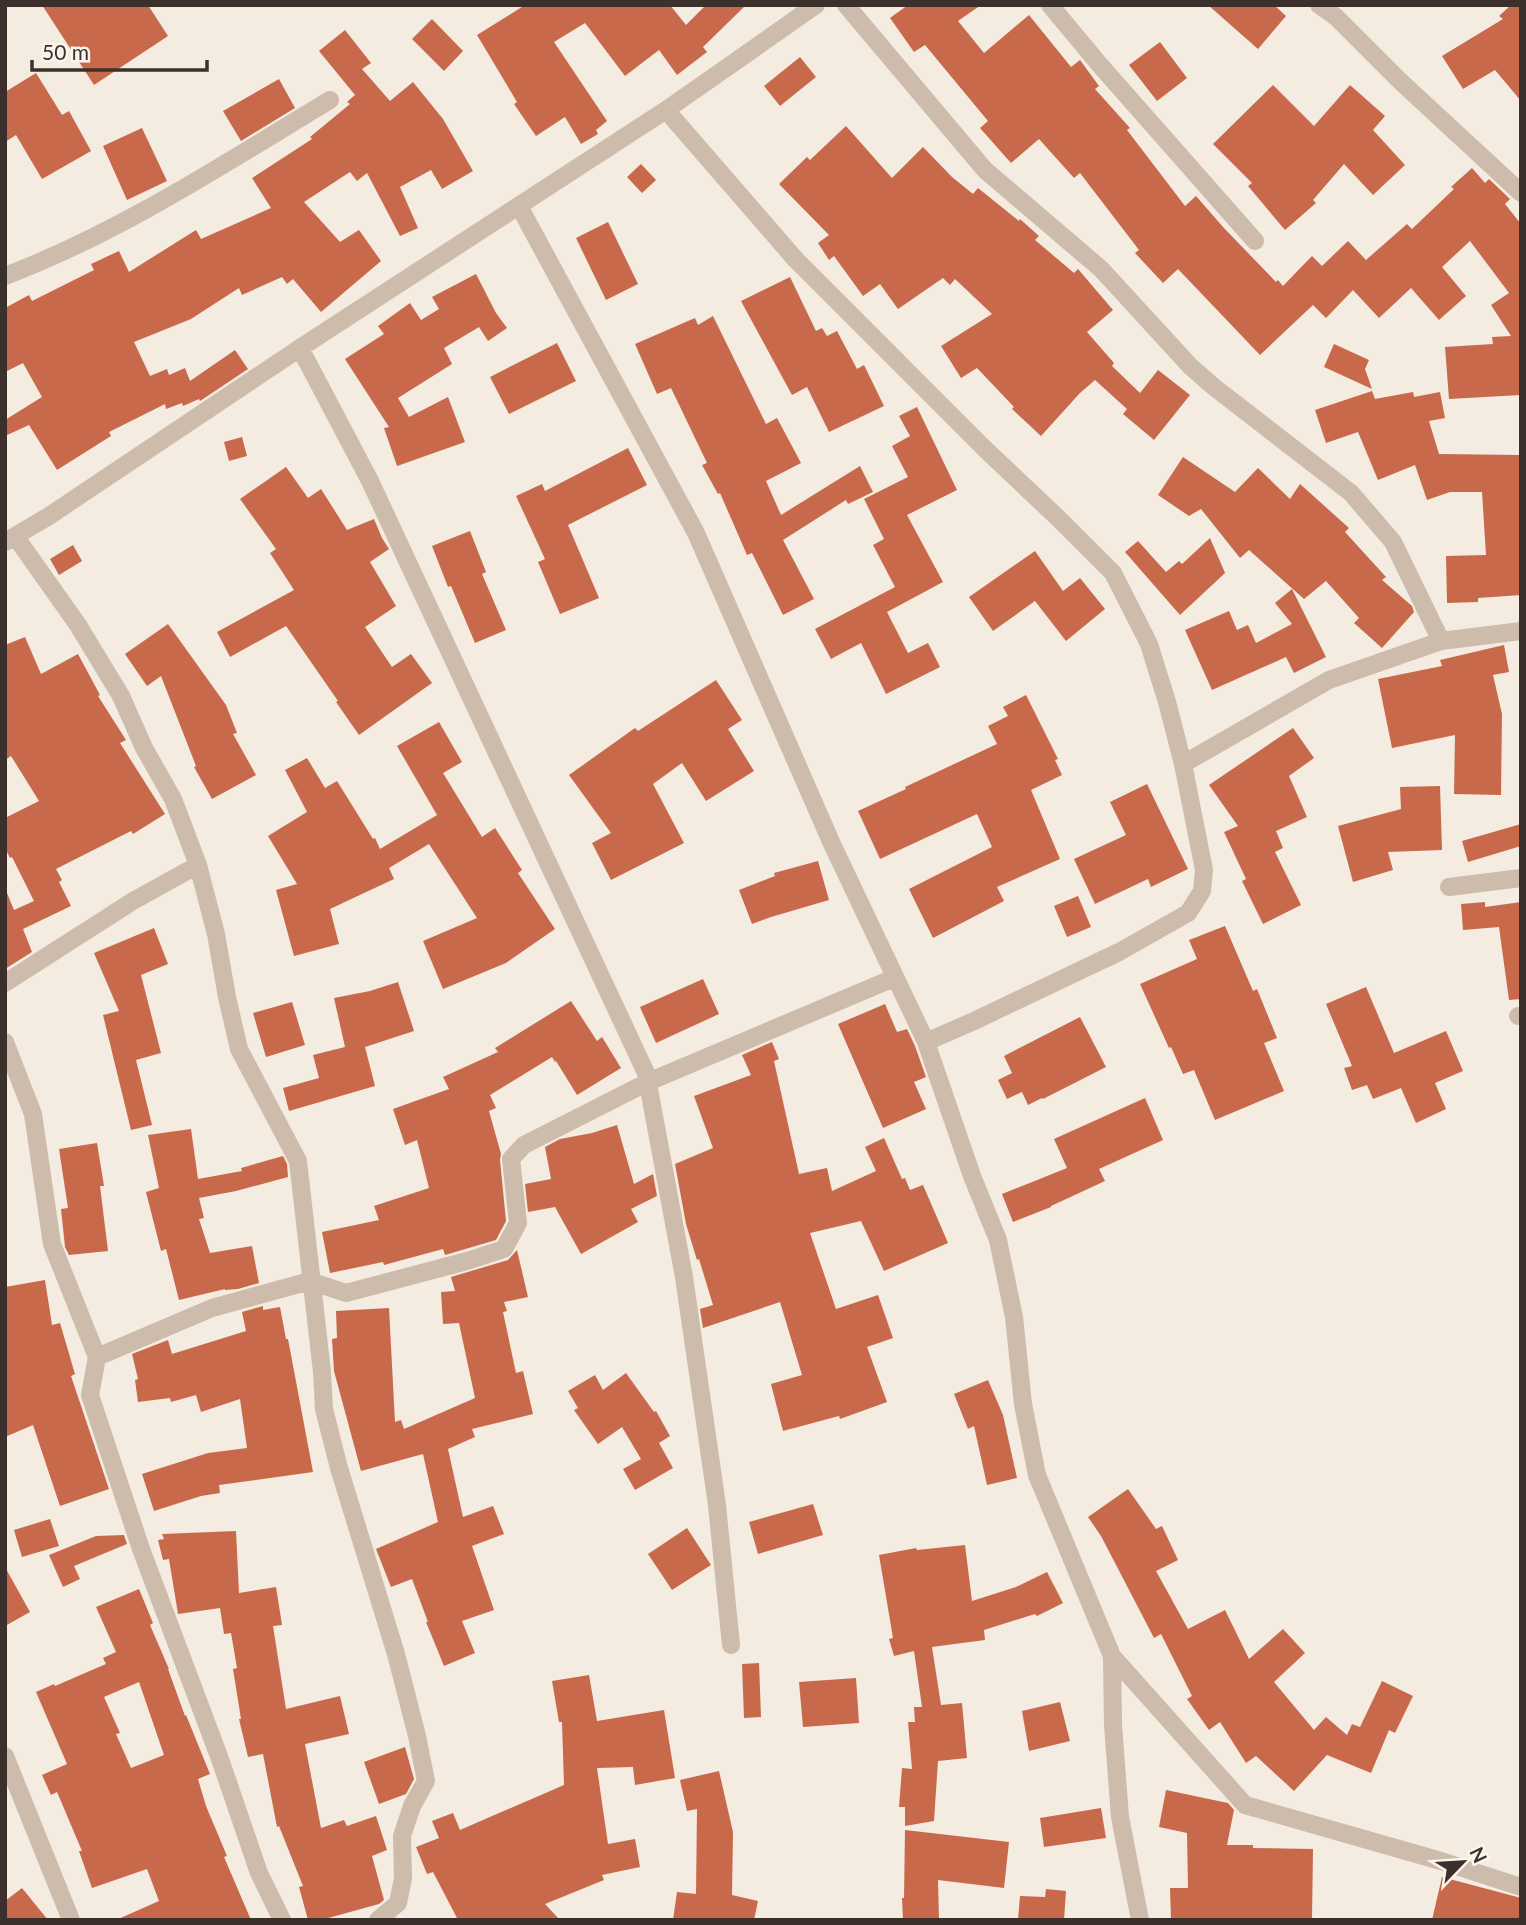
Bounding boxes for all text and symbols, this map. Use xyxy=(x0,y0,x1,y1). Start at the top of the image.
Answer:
scale bar xyxy=(32,28,206,72)
text: 50 m xyxy=(42,39,89,64)
north arrow xyxy=(1428,1827,1498,1897)
text: N xyxy=(1465,1843,1492,1866)

